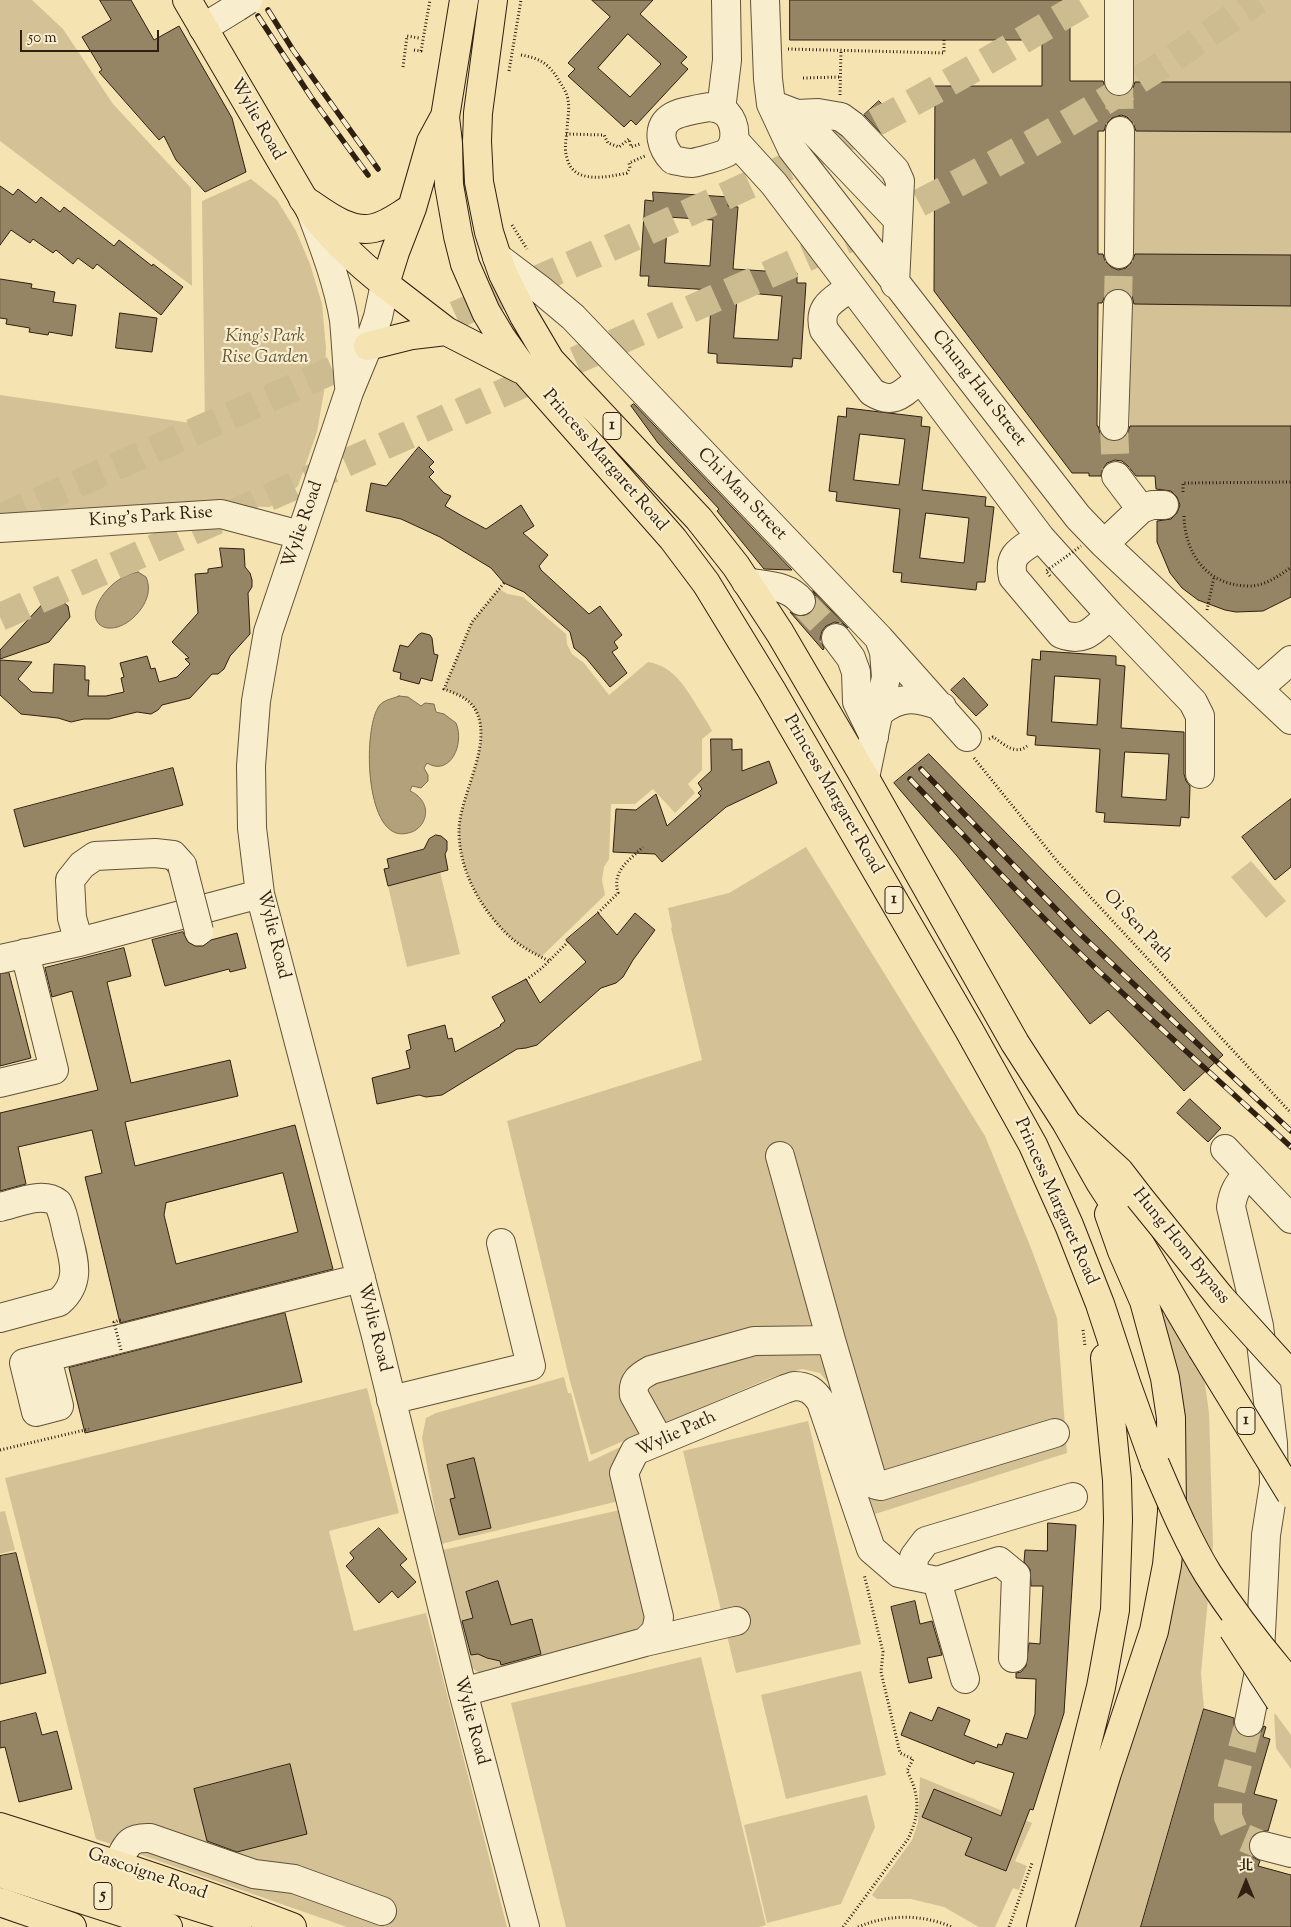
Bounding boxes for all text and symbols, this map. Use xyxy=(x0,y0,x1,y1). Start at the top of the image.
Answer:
scale bar xyxy=(22,20,161,52)
text: 50 m xyxy=(28,28,57,49)
street label: Wylie Road xyxy=(224,75,288,165)
park label: King's Park Rise Garden xyxy=(222,327,308,369)
street label: Chung Hau Street xyxy=(926,327,1030,451)
street label: Princess Margaret Road xyxy=(537,386,671,536)
road number: 1 xyxy=(603,412,621,440)
street label: Chi Man Street xyxy=(692,444,790,546)
street label: Wylie Road xyxy=(279,479,329,571)
street label: King's Park Rise xyxy=(88,503,214,533)
street label: Princess Margaret Road xyxy=(778,711,886,879)
road number: 1 xyxy=(885,886,903,914)
street label: Oi Sen Path xyxy=(1098,886,1176,968)
street label: Wylie Road xyxy=(251,888,293,982)
street label: Princess Margaret Road xyxy=(1008,1115,1102,1289)
street label: Hung Hom Bypass xyxy=(1127,1185,1233,1309)
street label: Wylie Road xyxy=(352,1281,394,1375)
street label: Wylie Path xyxy=(634,1407,720,1463)
road number: 1 xyxy=(1237,1408,1255,1434)
street label: Wylie Road xyxy=(448,1674,492,1768)
street label: Gascoigne Road xyxy=(84,1844,210,1906)
north arrow xyxy=(1221,1857,1271,1907)
text: 北 xyxy=(1239,1857,1253,1877)
road number: 5 xyxy=(94,1882,112,1910)

